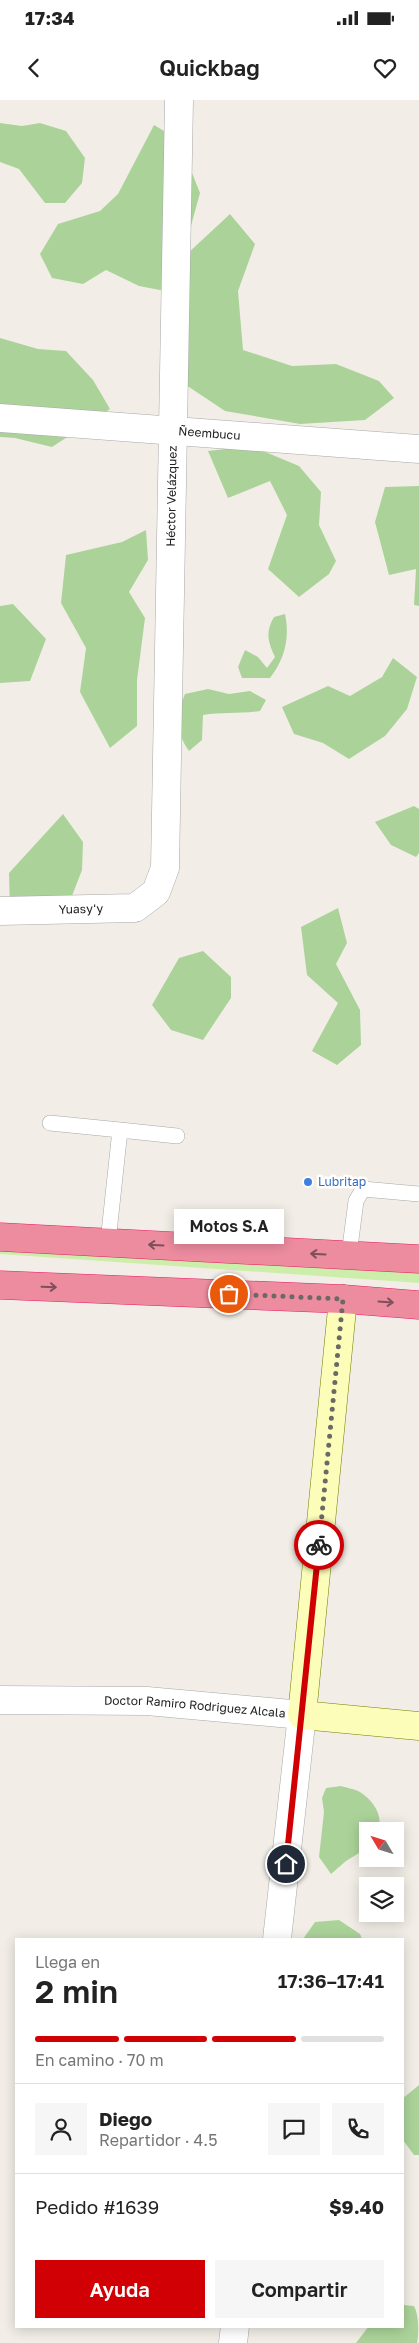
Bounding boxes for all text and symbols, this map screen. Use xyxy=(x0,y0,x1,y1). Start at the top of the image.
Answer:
text: 17:34 xyxy=(25,6,75,29)
icon: back xyxy=(20,54,48,82)
text: Quickbag xyxy=(159,54,260,81)
icon: heart xyxy=(371,54,399,82)
street label: Ñeembucu xyxy=(178,423,241,443)
street label: Héctor Velázquez xyxy=(163,445,180,547)
street label: Yuasy'y xyxy=(59,901,104,917)
place label: Lubritap xyxy=(318,1174,366,1189)
marker: Lubritap xyxy=(302,1176,314,1188)
callout: Motos S.A xyxy=(174,1209,284,1244)
text: Motos S.A xyxy=(190,1216,268,1236)
one-way arrow xyxy=(148,1240,164,1250)
one-way arrow xyxy=(310,1249,326,1258)
pin xyxy=(208,1273,250,1315)
icon: bag xyxy=(215,1280,243,1308)
one-way arrow xyxy=(40,1282,56,1291)
one-way arrow xyxy=(378,1298,394,1307)
courier xyxy=(294,1520,344,1570)
icon: bike xyxy=(305,1531,333,1559)
street label: Doctor Ramiro Rodriguez Alcala xyxy=(104,1693,286,1720)
north arrow xyxy=(359,1822,404,1868)
map controls xyxy=(359,1822,404,1922)
pin xyxy=(265,1843,307,1885)
icon: home xyxy=(272,1850,300,1878)
button: layers xyxy=(359,1877,404,1922)
text: Llega en xyxy=(35,1952,100,1972)
text: 17:36–17:41 xyxy=(278,1969,384,1992)
text: 2 min xyxy=(35,1972,118,2010)
text: En camino · 70 m xyxy=(35,2050,164,2070)
button: person xyxy=(35,2103,87,2155)
button: chat xyxy=(268,2103,320,2155)
button: phone xyxy=(332,2103,384,2155)
text: Diego xyxy=(99,2107,152,2130)
text: Repartidor · 4.5 xyxy=(99,2130,217,2150)
text: Pedido #1639 xyxy=(35,2195,159,2218)
text: $9.40 xyxy=(329,2195,384,2218)
button: Ayuda xyxy=(35,2260,205,2318)
button: Compartir xyxy=(215,2260,384,2318)

